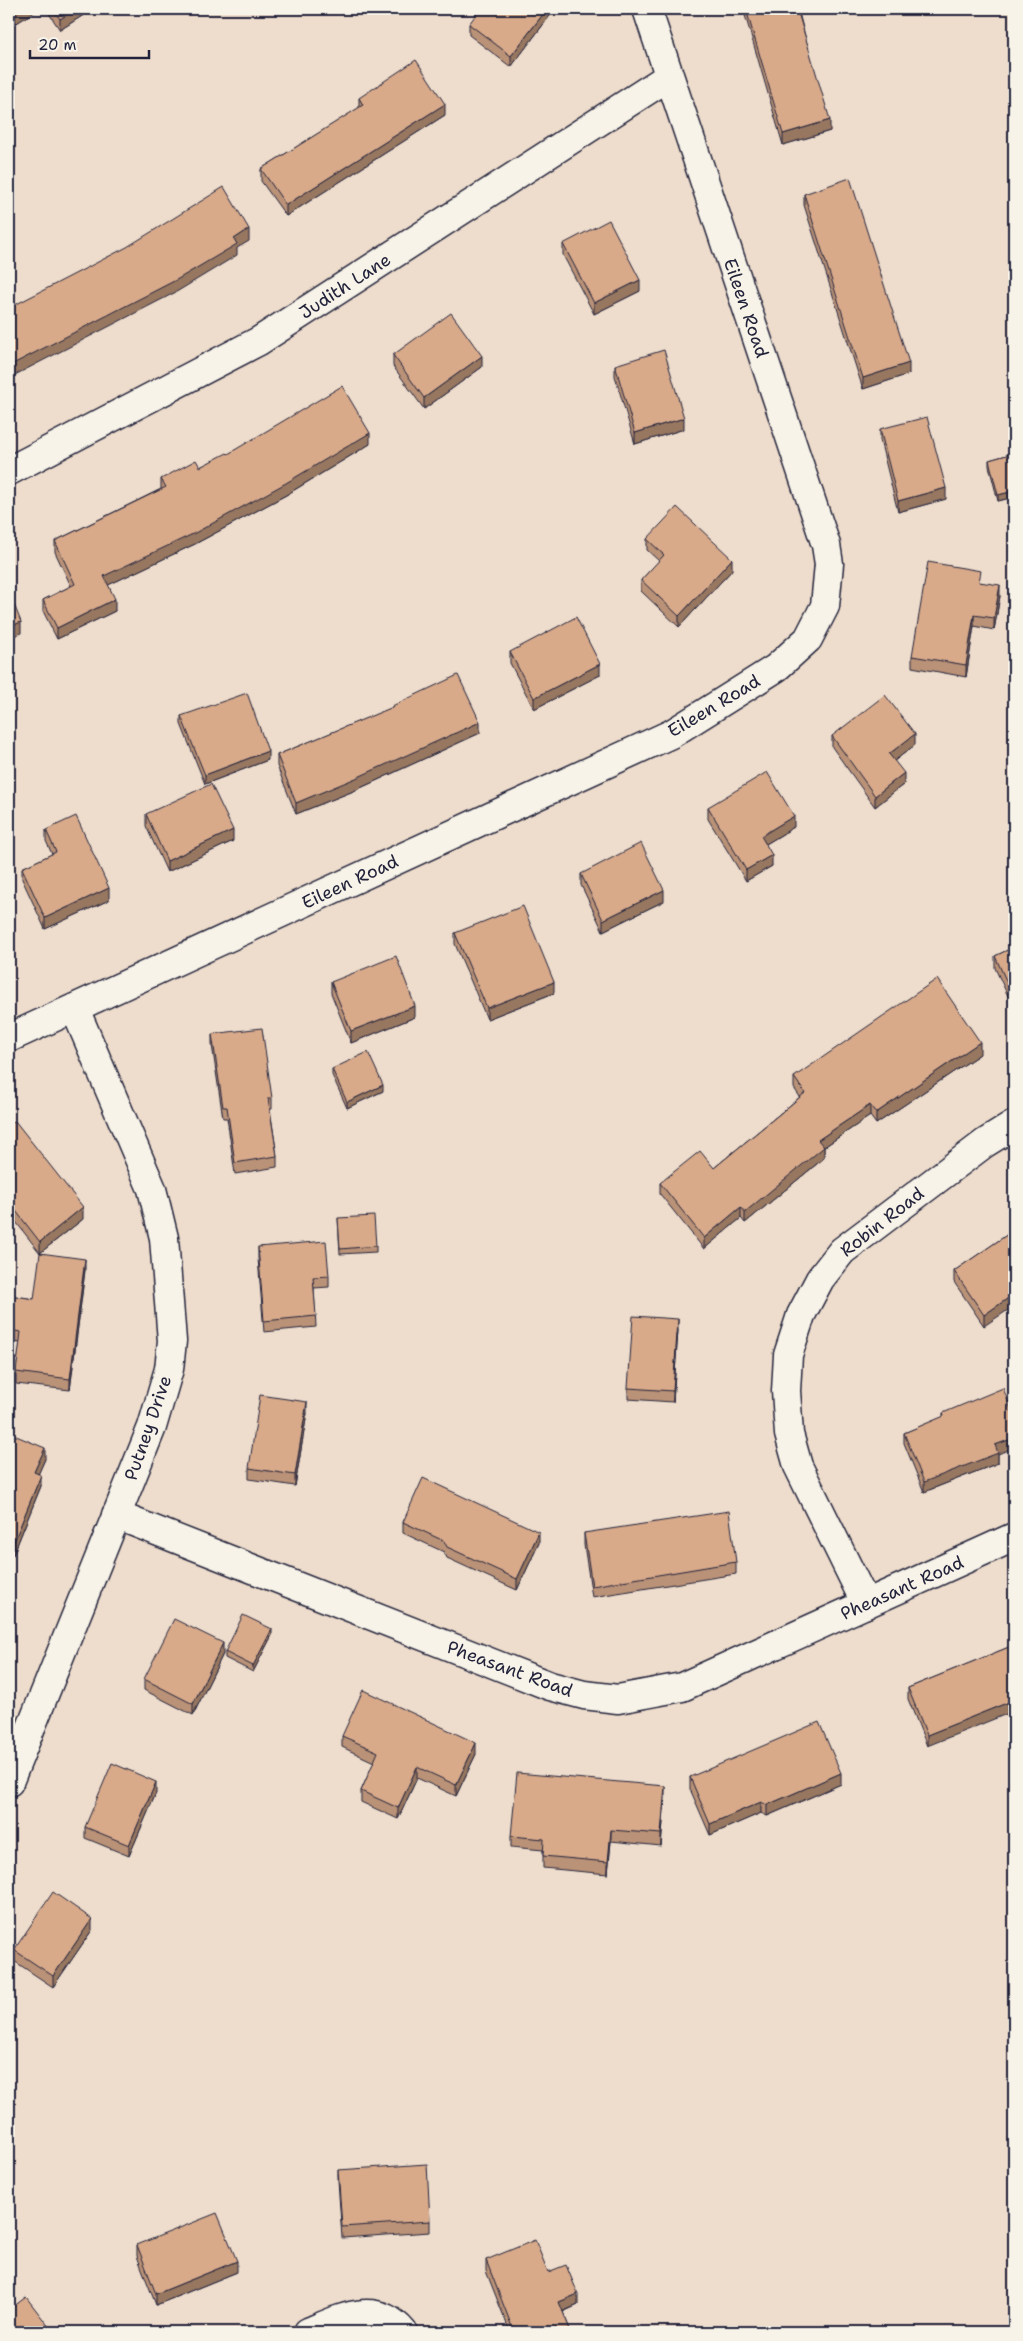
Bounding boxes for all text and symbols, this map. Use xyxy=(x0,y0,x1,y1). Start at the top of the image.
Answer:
scale bar xyxy=(30,28,149,60)
text: 20 m xyxy=(38,35,77,55)
street label: Judith Lane xyxy=(295,248,395,324)
street label: Eileen Road xyxy=(718,255,774,361)
street label: Eileen Road xyxy=(663,669,765,743)
street label: Eileen Road xyxy=(298,849,402,915)
street label: Robin Road xyxy=(835,1182,929,1262)
street label: Putney Drive xyxy=(119,1372,177,1484)
street label: Pheasant Road xyxy=(837,1550,967,1626)
street label: Pheasant Road xyxy=(444,1635,576,1703)

